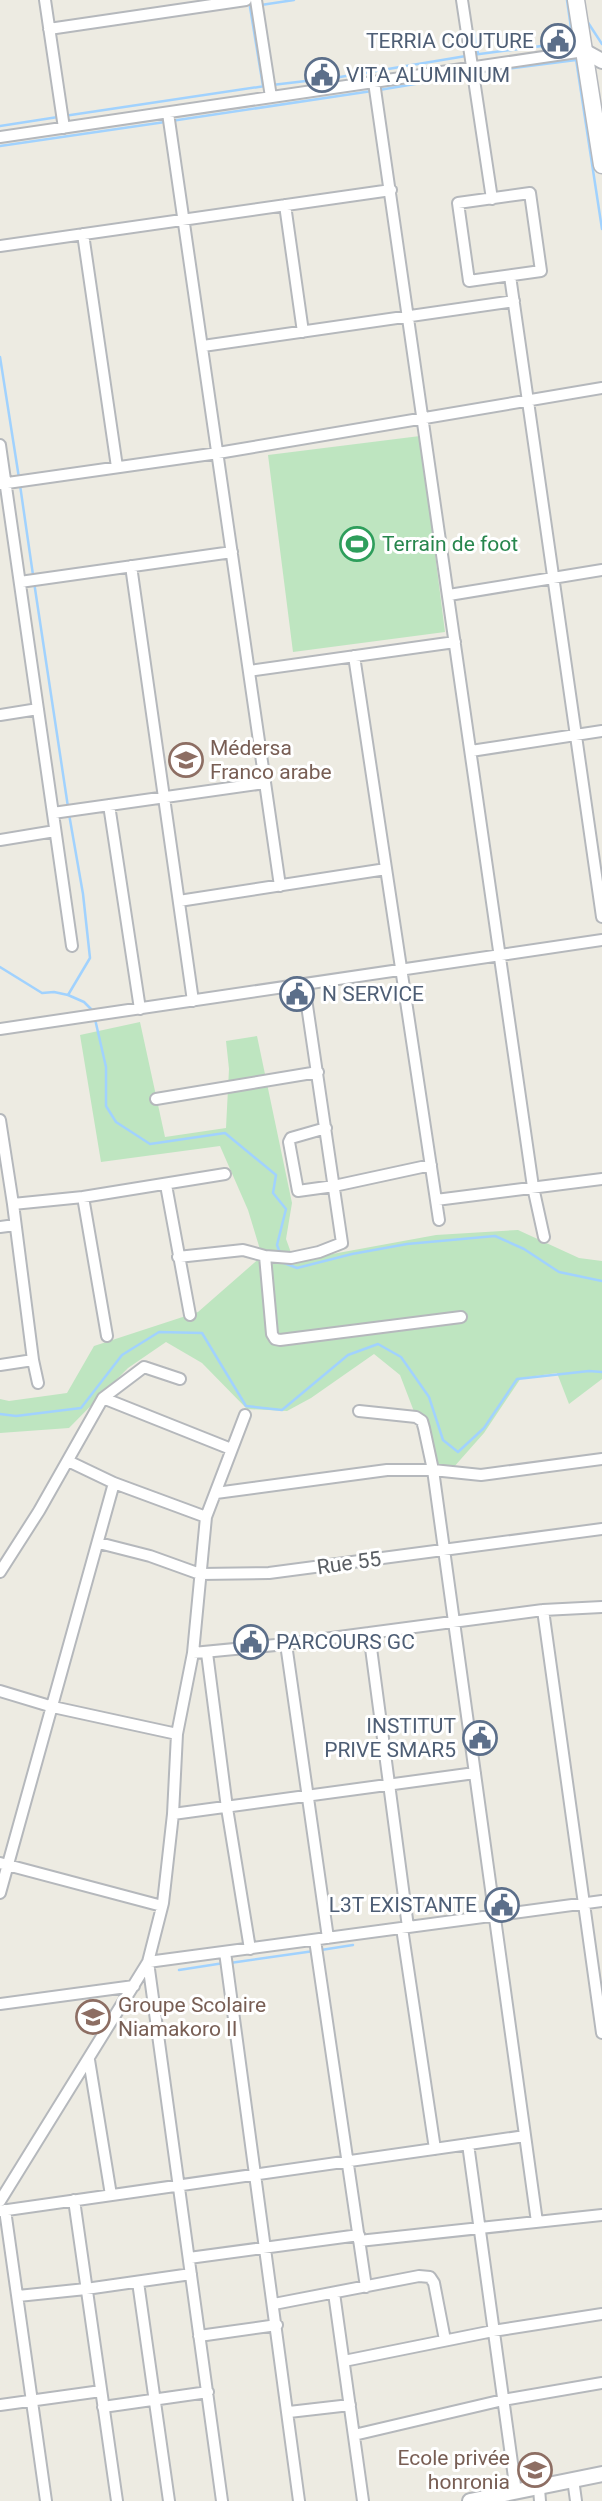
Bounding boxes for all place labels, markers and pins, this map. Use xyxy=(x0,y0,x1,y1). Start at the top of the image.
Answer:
public building icon: TERRIA COUTURE xyxy=(539,22,577,60)
place label: TERRIA COUTURE xyxy=(366,29,534,53)
public building icon: VITA ALUMINIUM xyxy=(303,56,341,94)
place label: VITA ALUMINIUM xyxy=(346,63,510,87)
sports icon: Terrain de foot xyxy=(338,525,376,563)
place label: Terrain de foot xyxy=(382,532,518,556)
place label: Médersa Franco arabe xyxy=(210,736,332,784)
school or university icon: Médersa Franco arabe xyxy=(167,741,205,779)
public building icon: N SERVICE xyxy=(278,975,316,1013)
place label: N SERVICE xyxy=(322,982,424,1006)
public building icon: PARCOURS GC xyxy=(232,1623,270,1661)
place label: PARCOURS GC xyxy=(276,1630,415,1654)
place label: INSTITUT PRIVE SMAR5 xyxy=(324,1714,456,1762)
public building icon: INSTITUT PRIVE SMAR5 xyxy=(461,1719,499,1757)
public building icon: L3T EXISTANTE xyxy=(483,1886,521,1924)
place label: L3T EXISTANTE xyxy=(329,1893,477,1917)
place label: Groupe Scolaire Niamakoro II xyxy=(118,1993,266,2041)
school or university icon: Groupe Scolaire Niamakoro II xyxy=(74,1998,112,2036)
place label: Ecole privée honronia xyxy=(398,2446,510,2494)
school or university icon: Ecole privée honronia xyxy=(516,2451,554,2489)

